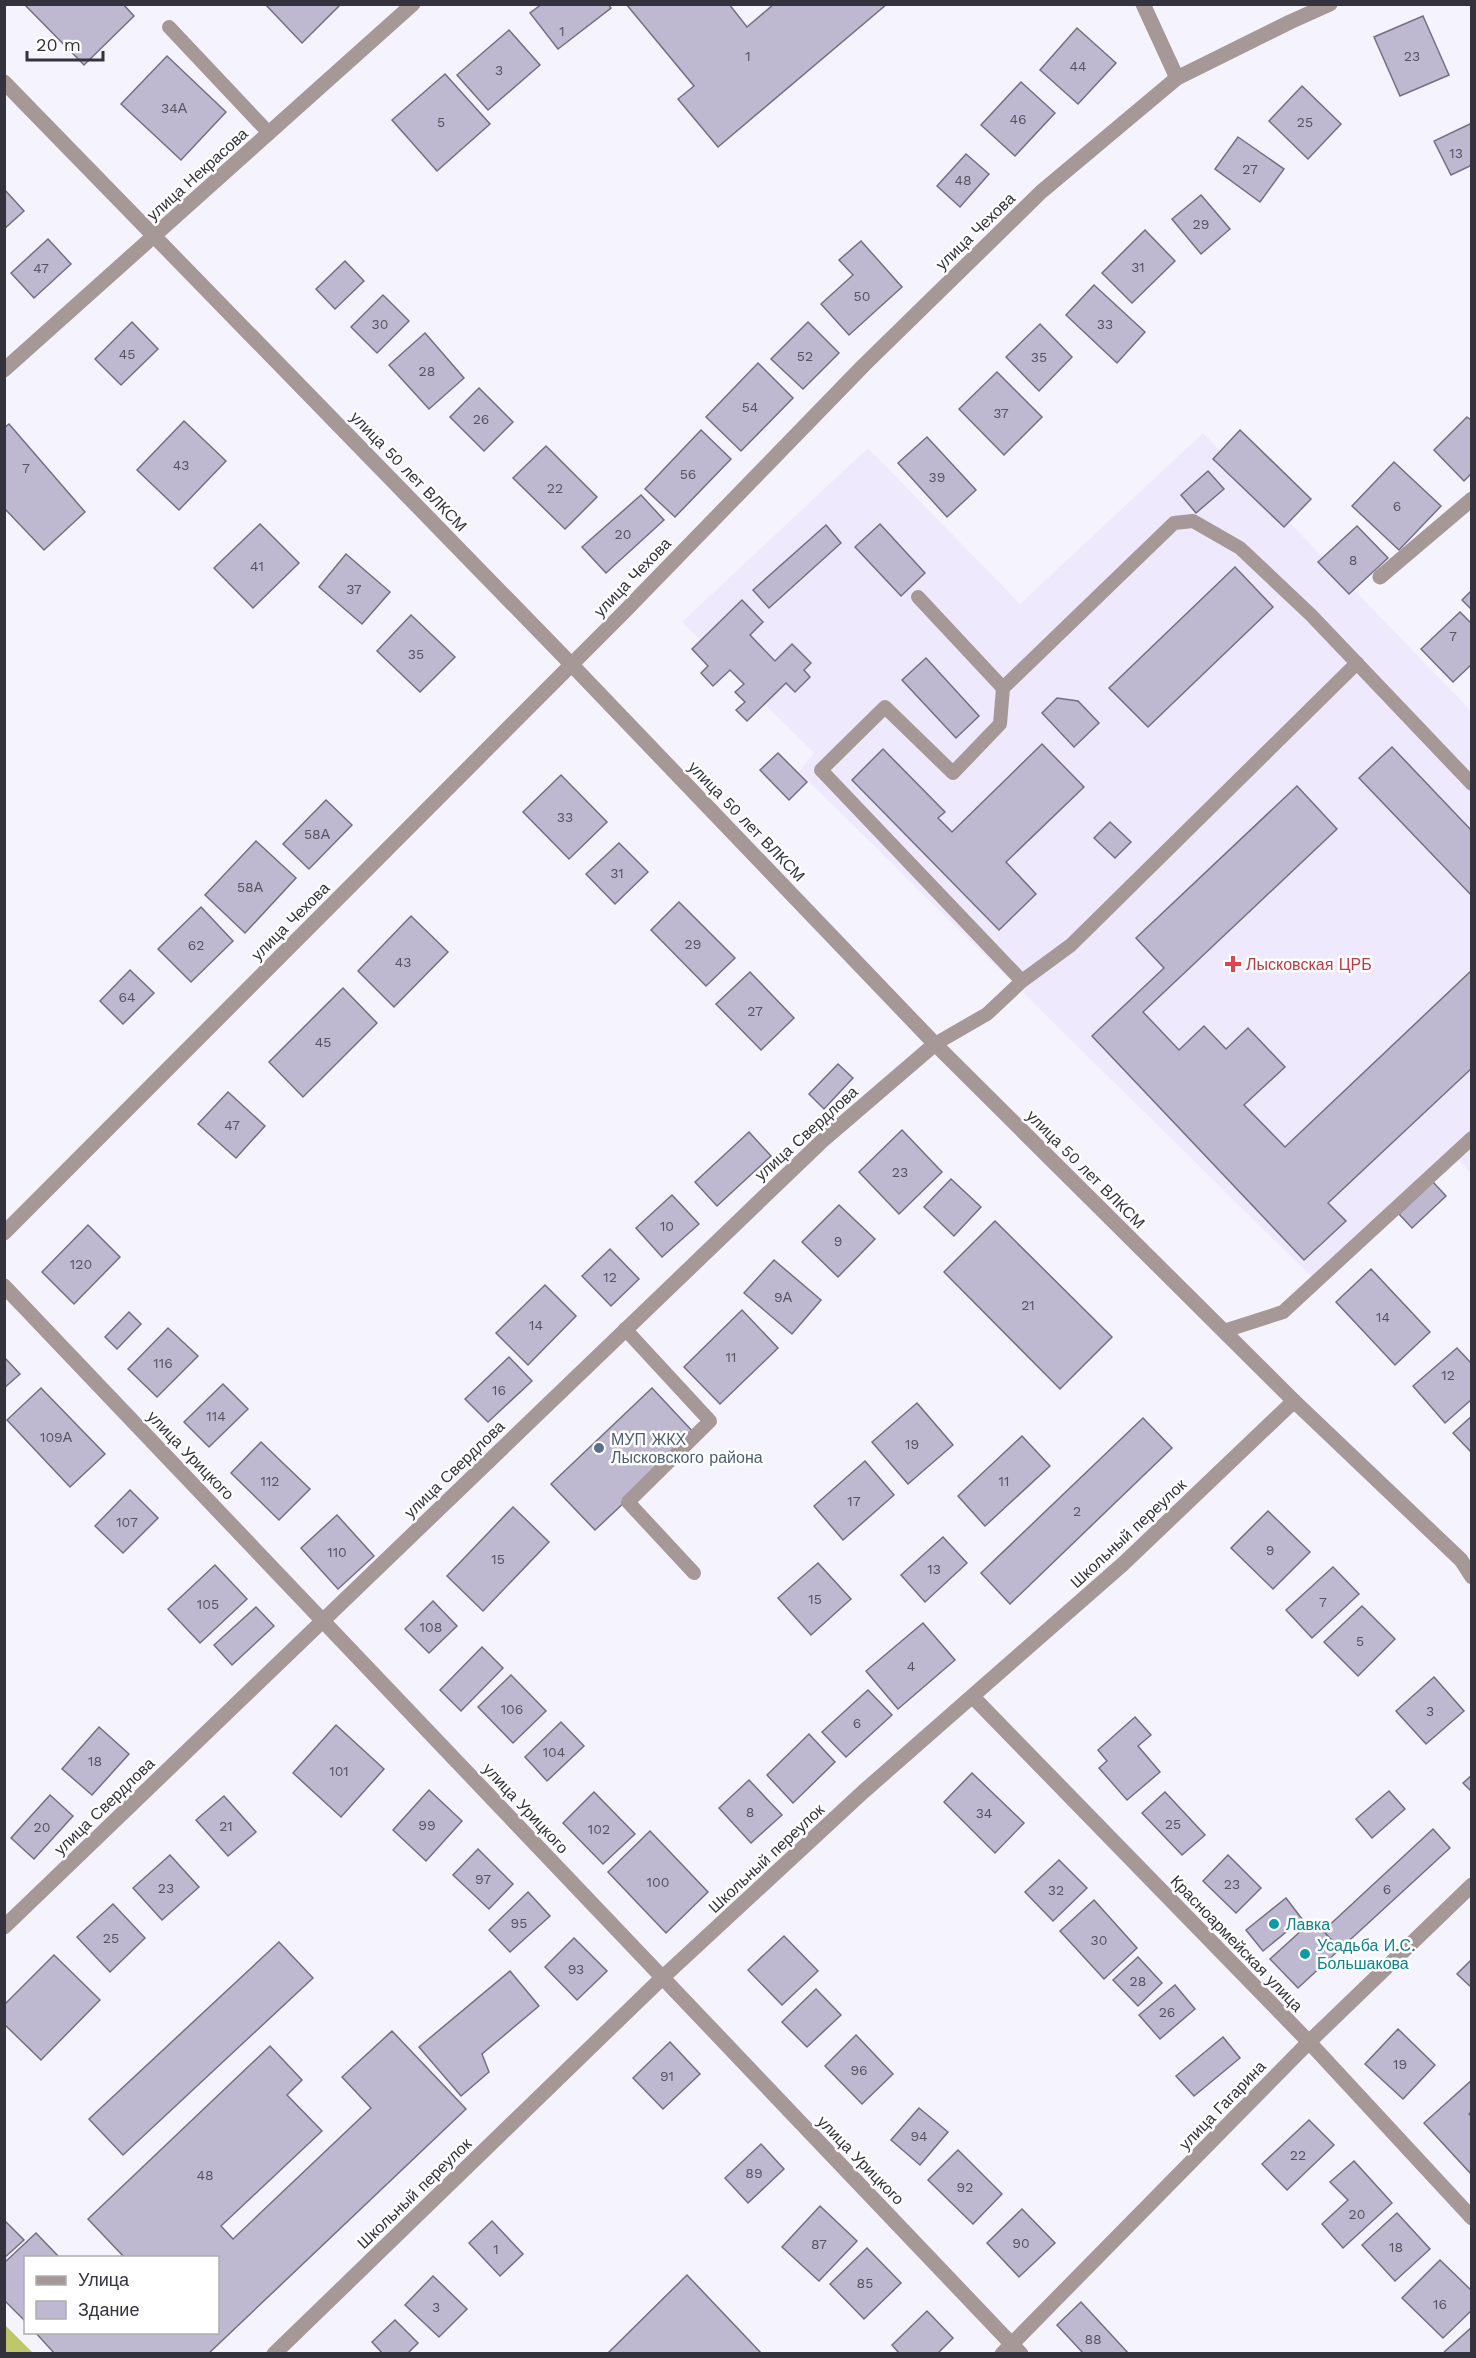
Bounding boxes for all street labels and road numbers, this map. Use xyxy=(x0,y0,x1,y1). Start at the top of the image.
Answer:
street label: улица Некрасова xyxy=(143,124,252,225)
street label: улица Чехова xyxy=(932,189,1019,274)
street label: улица 50 лет ВЛКСМ xyxy=(346,407,471,535)
street label: улица Чехова xyxy=(590,534,675,621)
street label: улица 50 лет ВЛКСМ xyxy=(684,757,809,885)
street label: улица Чехова xyxy=(247,878,333,964)
street label: улица Свердлова xyxy=(751,1082,862,1184)
street label: улица 50 лет ВЛКСМ xyxy=(1023,1106,1149,1232)
street label: улица Урицкого xyxy=(143,1407,238,1504)
street label: улица Свердлова xyxy=(400,1417,508,1522)
street label: Школьный переулок xyxy=(1067,1474,1191,1592)
street label: улица Свердлова xyxy=(50,1754,158,1859)
street label: улица Урицкого xyxy=(479,1759,572,1857)
street label: Школьный переулок xyxy=(705,1799,829,1917)
street label: Красноармейская улица xyxy=(1167,1871,1307,2015)
street label: улица Гагарина xyxy=(1175,2057,1270,2154)
street label: улица Урицкого xyxy=(813,2112,908,2209)
street label: Школьный переулок xyxy=(353,2133,476,2253)

